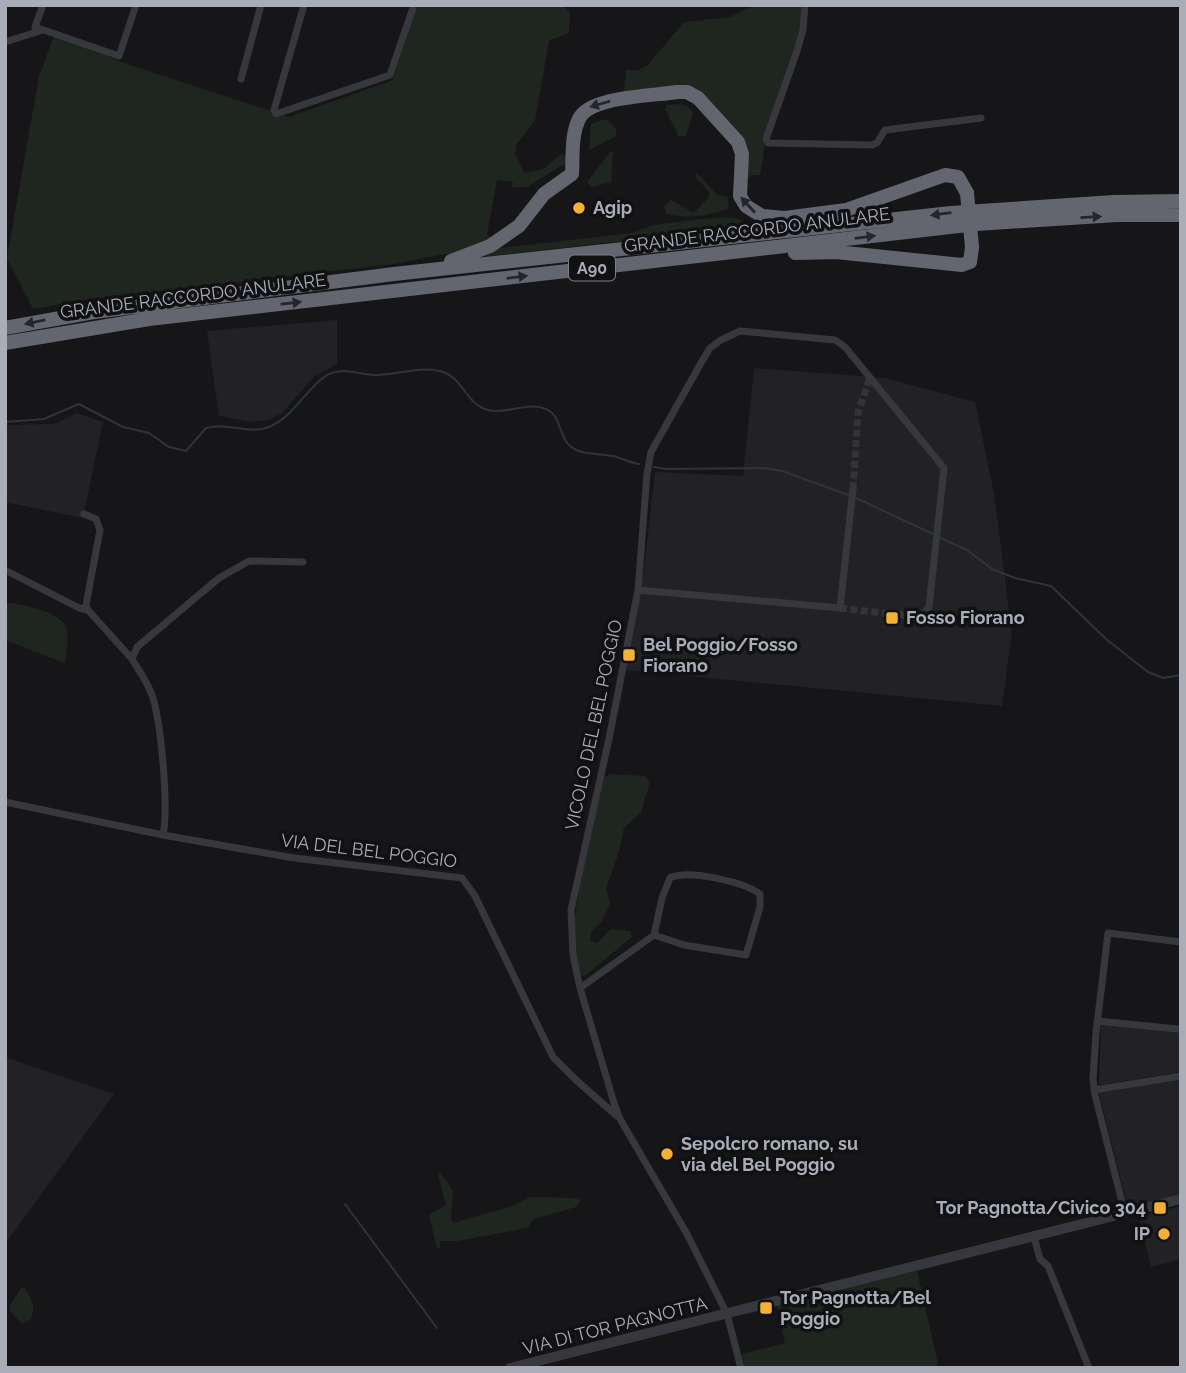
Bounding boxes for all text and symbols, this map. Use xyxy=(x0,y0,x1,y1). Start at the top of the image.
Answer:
one-way arrow xyxy=(589,100,610,110)
one-way arrow xyxy=(740,196,756,213)
place label: Agip xyxy=(593,197,632,218)
marker: Agip xyxy=(571,200,587,216)
street label: GRANDE RACCORDO ANULARE xyxy=(623,203,891,256)
one-way arrow xyxy=(930,208,952,219)
one-way arrow xyxy=(1081,211,1103,222)
one-way arrow xyxy=(854,231,876,242)
road number: A90 xyxy=(569,256,615,280)
street label: GRANDE RACCORDO ANULARE xyxy=(59,269,327,322)
one-way arrow xyxy=(506,271,528,282)
one-way arrow xyxy=(280,297,302,308)
one-way arrow xyxy=(24,317,46,328)
place label: Fosso Fiorano xyxy=(906,607,1025,628)
marker: Fosso Fiorano xyxy=(884,610,900,626)
street label: VICOLO DEL BEL POGGIO xyxy=(561,618,626,832)
place label: Bel Poggio/Fosso Fiorano xyxy=(643,634,798,676)
marker: Bel Poggio/Fosso Fiorano xyxy=(621,647,637,663)
street label: VIA DEL BEL POGGIO xyxy=(280,829,458,872)
place label: Sepolcro romano, su via del Bel Poggio xyxy=(681,1133,858,1175)
marker: Sepolcro romano, su via del Bel Poggio xyxy=(659,1146,675,1162)
place label: Tor Pagnotta/Civico 304 xyxy=(936,1197,1146,1218)
marker: Tor Pagnotta/Civico 304 xyxy=(1152,1200,1168,1216)
place label: IP xyxy=(1134,1223,1150,1244)
marker: IP xyxy=(1156,1226,1172,1242)
place label: Tor Pagnotta/Bel Poggio xyxy=(780,1287,931,1329)
street label: VIA DI TOR PAGNOTTA xyxy=(520,1292,709,1359)
marker: Tor Pagnotta/Bel Poggio xyxy=(758,1300,774,1316)

